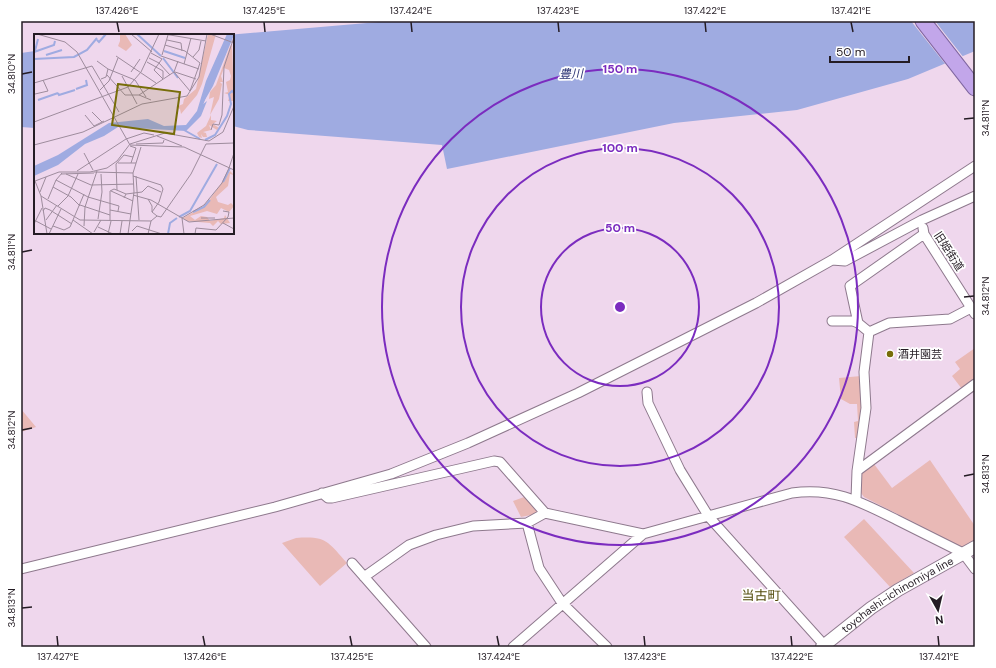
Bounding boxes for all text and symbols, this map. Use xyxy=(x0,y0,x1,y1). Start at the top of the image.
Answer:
text: 137.426°E xyxy=(96,4,139,17)
text: 137.425°E xyxy=(243,4,286,17)
text: 137.424°E xyxy=(390,4,433,17)
text: 137.423°E xyxy=(537,4,580,17)
text: 137.422°E xyxy=(684,4,726,17)
text: 137.421°E xyxy=(831,4,871,17)
inset map xyxy=(34,34,234,234)
scale bar xyxy=(830,38,909,64)
text: 50 m xyxy=(836,44,865,60)
text: 34.810°N xyxy=(5,54,18,94)
text: 150 m xyxy=(603,61,637,77)
water label: 豊川 xyxy=(559,66,585,82)
text: 34.811°N xyxy=(979,100,992,136)
text: 100 m xyxy=(602,140,638,156)
text: 50 m xyxy=(605,220,635,236)
street label: 旧姫街道 xyxy=(931,229,967,273)
text: 34.811°N xyxy=(5,234,18,270)
text: 34.812°N xyxy=(979,276,992,316)
centre of rings xyxy=(613,300,627,314)
place label: 酒井園芸 xyxy=(898,347,942,361)
marker: 酒井園芸 xyxy=(885,349,895,359)
text: 34.812°N xyxy=(5,410,18,450)
text: 34.813°N xyxy=(979,454,992,494)
street label: toyohashi-ichinomiya line xyxy=(838,554,956,636)
district label: 当古町 xyxy=(741,587,781,604)
text: 34.813°N xyxy=(5,588,18,628)
north arrow xyxy=(918,590,958,630)
text: N xyxy=(934,612,944,627)
text: 137.427°E xyxy=(37,650,79,663)
text: 137.426°E xyxy=(184,650,227,663)
text: 137.425°E xyxy=(331,650,374,663)
text: 137.424°E xyxy=(478,650,521,663)
text: 137.423°E xyxy=(624,650,667,663)
text: 137.422°E xyxy=(771,650,813,663)
text: 137.421°E xyxy=(919,650,959,663)

